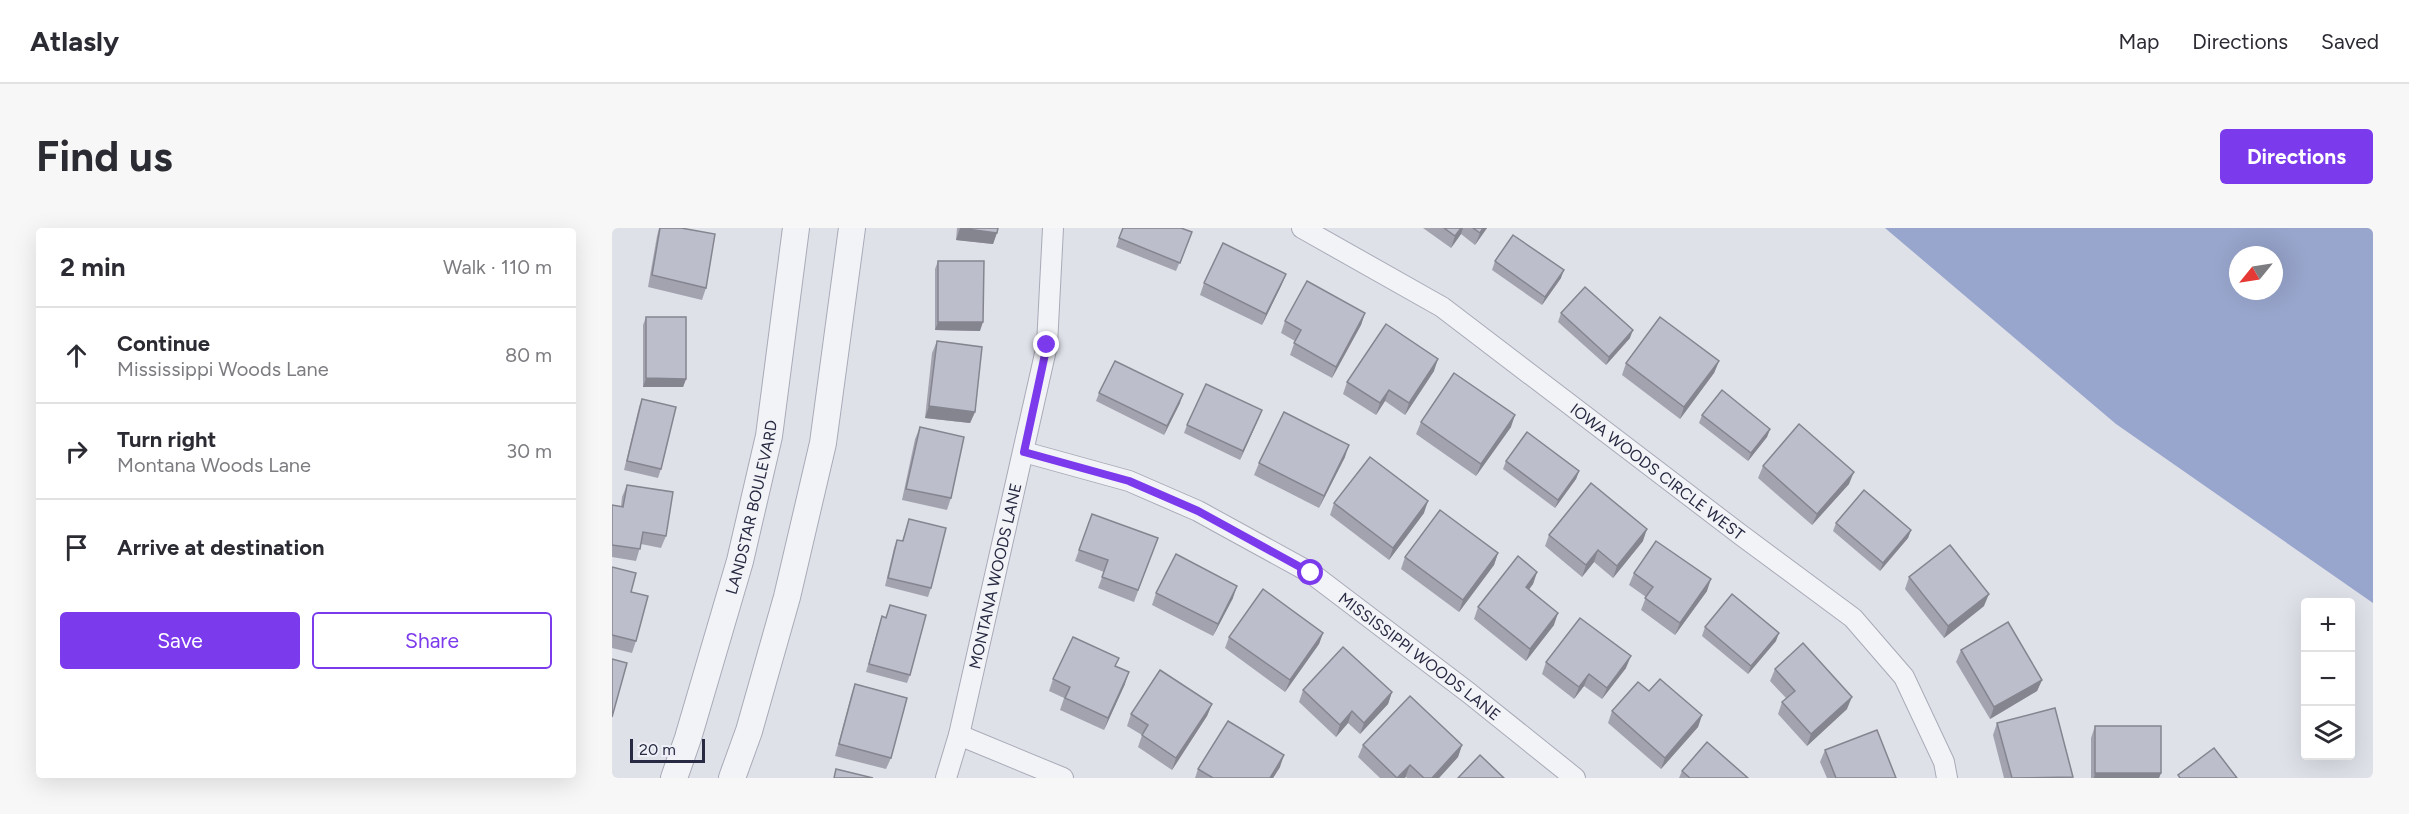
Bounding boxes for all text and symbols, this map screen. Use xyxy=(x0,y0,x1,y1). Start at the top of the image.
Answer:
text: Atlasly xyxy=(30,24,119,58)
text: Map xyxy=(2118,29,2159,54)
text: Directions xyxy=(2192,29,2288,54)
text: Saved xyxy=(2321,29,2379,54)
button: Directions xyxy=(2220,129,2373,184)
text: Find us xyxy=(36,131,173,182)
north arrow xyxy=(2229,246,2283,300)
text: 2 min xyxy=(60,251,126,283)
text: Walk · 110 m xyxy=(443,255,552,279)
text: Continue xyxy=(117,330,210,357)
route end xyxy=(1033,331,1059,357)
icon: ahead xyxy=(60,339,93,372)
text: 80 m xyxy=(505,343,552,367)
text: Mississippi Woods Lane xyxy=(117,357,329,381)
street label: IOWA WOODS CIRCLE WEST xyxy=(1567,399,1748,544)
street label: LANDSTAR BOULEVARD xyxy=(722,419,781,597)
text: Turn right xyxy=(117,426,216,453)
icon: right xyxy=(60,435,93,468)
text: 30 m xyxy=(506,439,552,463)
text: Montana Woods Lane xyxy=(117,453,311,477)
street label: MONTANA WOODS LANE xyxy=(965,481,1026,671)
icon: arrive xyxy=(60,531,93,564)
text: Arrive at destination xyxy=(117,534,325,561)
route start xyxy=(1297,559,1323,585)
street label: MISSISSIPPI WOODS LANE xyxy=(1335,589,1504,725)
map controls xyxy=(2301,598,2355,760)
button: + xyxy=(2301,598,2355,652)
button: Save xyxy=(60,612,300,669)
button: Share xyxy=(312,612,552,669)
button: − xyxy=(2301,652,2355,706)
button: layers xyxy=(2301,706,2355,760)
scale bar xyxy=(630,736,705,764)
text: 20 m xyxy=(639,740,676,759)

